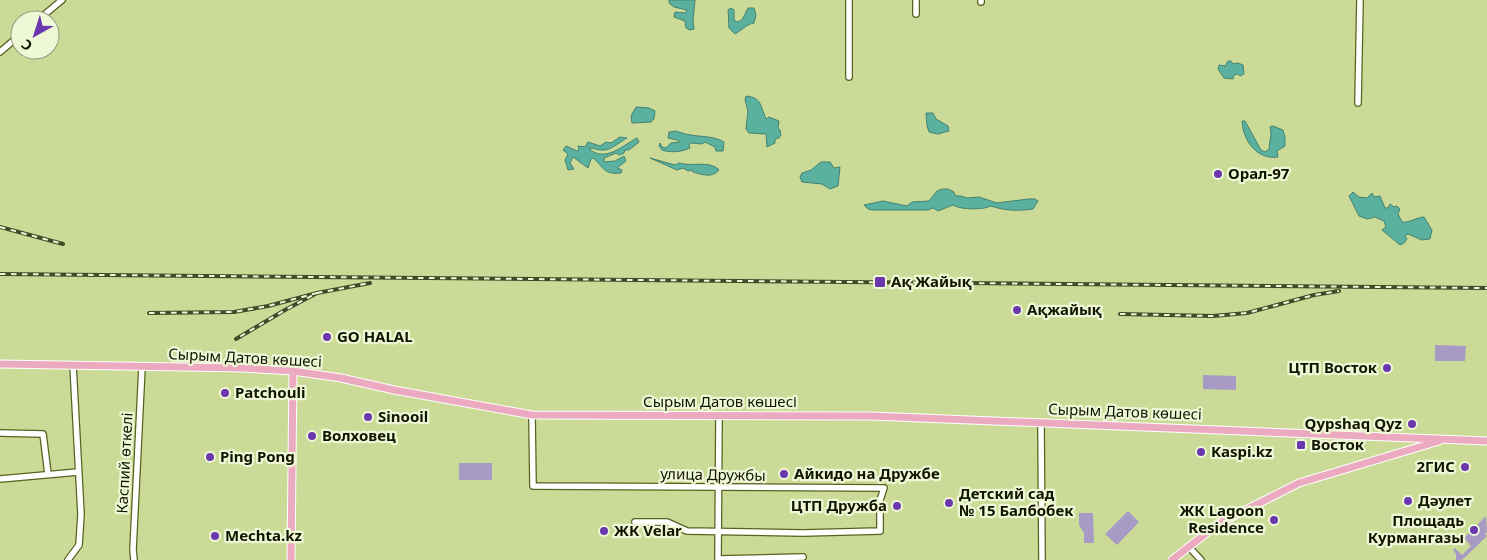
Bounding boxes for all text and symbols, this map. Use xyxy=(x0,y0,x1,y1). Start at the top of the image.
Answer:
north arrow xyxy=(10,10,60,60)
text: С xyxy=(17,35,36,56)
place label: Орал-97 xyxy=(1228,163,1290,183)
marker: Орал-97 xyxy=(1212,168,1224,180)
place label: Ақ Жайық xyxy=(891,271,972,291)
marker: Ақ Жайық xyxy=(873,275,887,289)
place label: Ақжайық xyxy=(1027,299,1102,319)
marker: Ақжайық xyxy=(1011,304,1023,316)
place label: GO HALAL xyxy=(337,326,413,346)
marker: GO HALAL xyxy=(321,331,333,343)
street label: Сырым Датов көшесі xyxy=(168,343,322,371)
place label: ЦТП Восток xyxy=(1288,357,1378,377)
marker: ЦТП Восток xyxy=(1381,362,1393,374)
place label: Patchouli xyxy=(235,382,305,402)
marker: Patchouli xyxy=(219,387,231,399)
street label: Сырым Датов көшесі xyxy=(643,391,797,411)
street label: Сырым Датов көшесі xyxy=(1048,398,1202,424)
place label: Sinooil xyxy=(378,406,428,426)
marker: Sinooil xyxy=(362,411,374,423)
street label: Каспий өткелі xyxy=(111,412,137,514)
place label: Qypshaq Qyz xyxy=(1305,413,1402,433)
marker: Qypshaq Qyz xyxy=(1406,418,1418,430)
place label: Волховец xyxy=(322,425,396,445)
marker: Волховец xyxy=(306,430,318,442)
place label: Восток xyxy=(1311,434,1365,454)
marker: Восток xyxy=(1295,439,1307,451)
place label: Kaspi.kz xyxy=(1211,441,1272,461)
place label: Ping Pong xyxy=(220,446,295,466)
marker: Kaspi.kz xyxy=(1195,446,1207,458)
marker: Ping Pong xyxy=(204,451,216,463)
place label: 2ГИС xyxy=(1416,456,1455,476)
marker: 2ГИС xyxy=(1459,461,1471,473)
street label: улица Дружбы xyxy=(660,463,766,485)
place label: Айкидо на Дружбе xyxy=(794,463,940,483)
marker: Айкидо на Дружбе xyxy=(778,468,790,480)
place label: Детский сад № 15 Балбобек xyxy=(959,483,1074,520)
place label: Дәулет xyxy=(1418,490,1472,510)
place label: ЦТП Дружба xyxy=(791,495,887,515)
marker: Дәулет xyxy=(1402,495,1414,507)
marker: Детский сад № 15 Балбобек xyxy=(943,497,955,509)
marker: ЦТП Дружба xyxy=(891,500,903,512)
place label: ЖК Lagoon Residence xyxy=(1179,500,1264,537)
place label: Площадь Курмангазы xyxy=(1368,510,1464,547)
marker: ЖК Lagoon Residence xyxy=(1268,514,1280,526)
place label: ЖК Velar xyxy=(614,520,682,540)
marker: Площадь Курмангазы xyxy=(1468,524,1480,536)
place label: Mechta.kz xyxy=(225,525,302,545)
marker: ЖК Velar xyxy=(598,525,610,537)
marker: Mechta.kz xyxy=(209,530,221,542)

